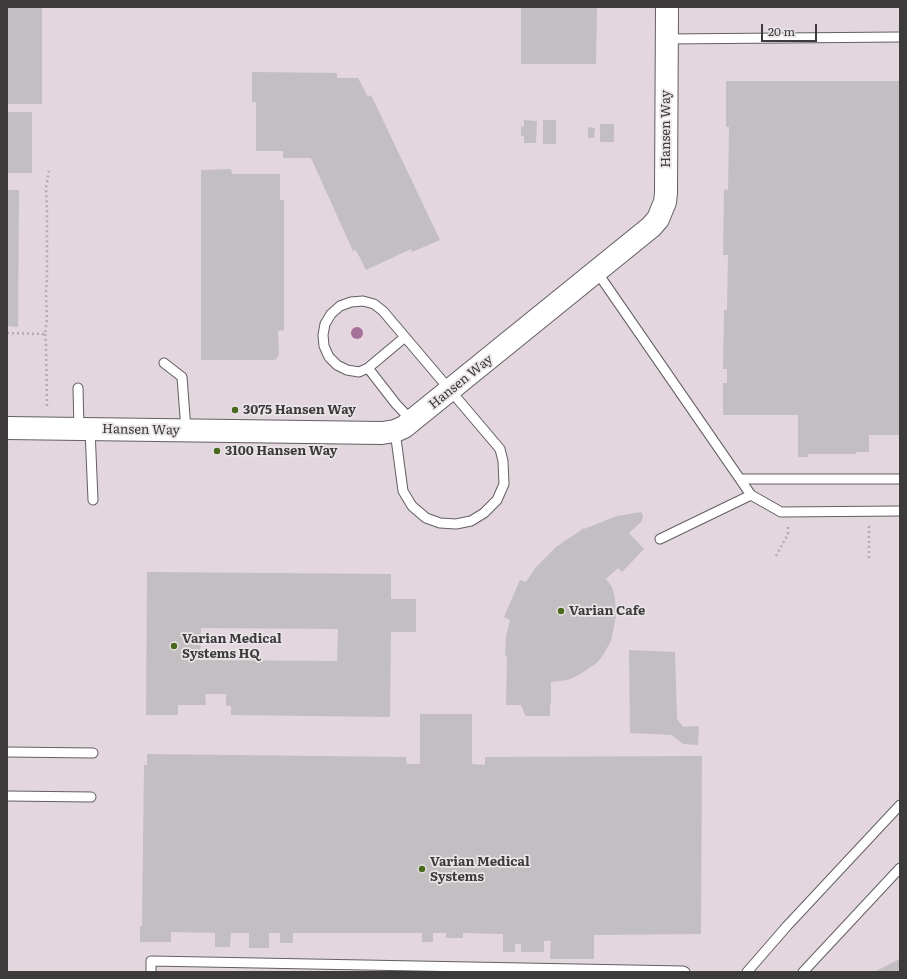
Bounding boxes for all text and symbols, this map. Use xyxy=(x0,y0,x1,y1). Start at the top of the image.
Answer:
scale bar xyxy=(763,16,819,42)
text: 20 m xyxy=(768,22,795,40)
street label: Hansen Way xyxy=(658,90,674,168)
street label: Hansen Way xyxy=(426,351,496,413)
place label: 3075 Hansen Way xyxy=(243,402,356,418)
marker: 3075 Hansen Way xyxy=(230,405,240,415)
street label: Hansen Way xyxy=(102,422,180,438)
place label: 3100 Hansen Way xyxy=(225,443,338,459)
marker: 3100 Hansen Way xyxy=(212,446,222,456)
place label: Varian Cafe xyxy=(569,603,645,619)
marker: Varian Cafe xyxy=(556,606,566,616)
place label: Varian Medical Systems HQ xyxy=(182,631,282,662)
marker: Varian Medical Systems HQ xyxy=(169,641,179,651)
place label: Varian Medical Systems xyxy=(430,854,530,885)
marker: Varian Medical Systems xyxy=(417,864,427,874)

